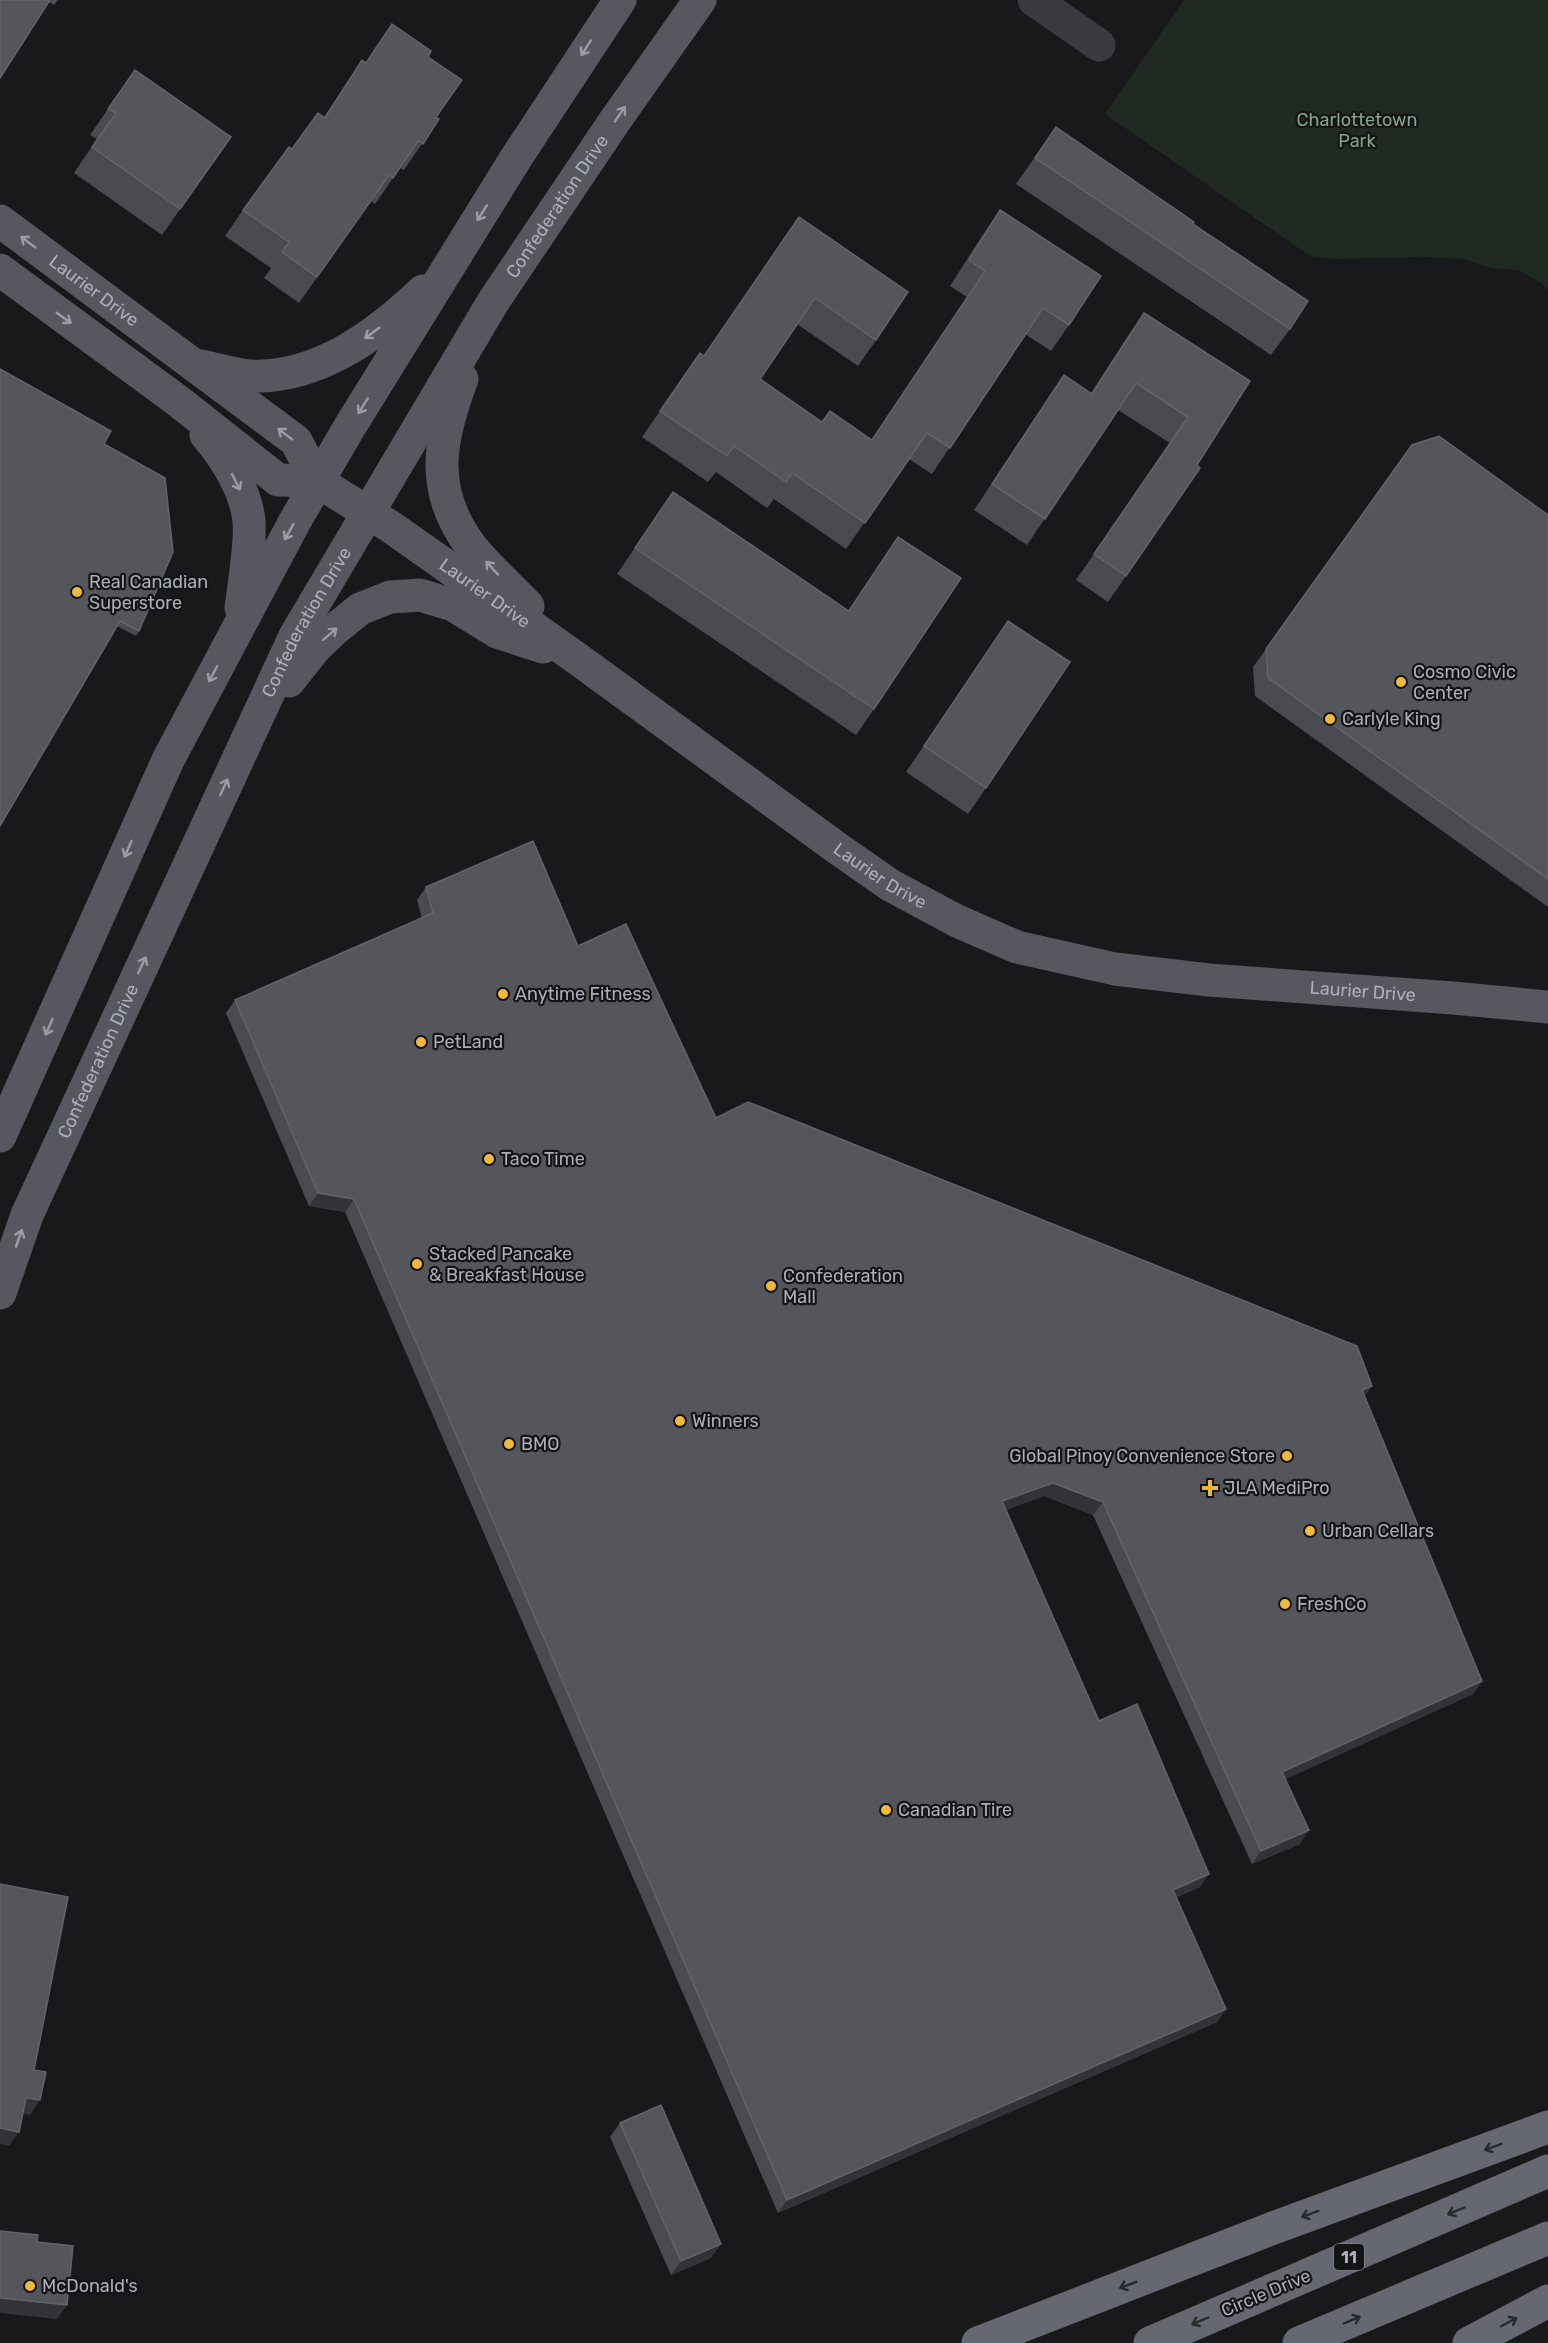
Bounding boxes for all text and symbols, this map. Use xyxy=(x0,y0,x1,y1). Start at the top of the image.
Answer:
one-way arrow xyxy=(580,39,592,56)
one-way arrow xyxy=(614,107,626,123)
park label: Charlottetown Park xyxy=(1297,109,1417,152)
street label: Confederation Drive xyxy=(501,131,613,282)
one-way arrow xyxy=(475,204,487,221)
one-way arrow xyxy=(20,236,36,249)
street label: Laurier Drive xyxy=(45,250,143,331)
one-way arrow xyxy=(56,311,72,324)
one-way arrow xyxy=(365,326,381,339)
one-way arrow xyxy=(356,397,368,414)
one-way arrow xyxy=(277,427,293,440)
one-way arrow xyxy=(231,473,242,491)
one-way arrow xyxy=(283,523,294,541)
street label: Confederation Drive xyxy=(257,543,356,701)
street label: Laurier Drive xyxy=(435,554,535,633)
one-way arrow xyxy=(485,561,499,576)
place label: Real Canadian Superstore xyxy=(89,571,208,614)
marker: Real Canadian Superstore xyxy=(70,585,84,599)
one-way arrow xyxy=(322,627,337,641)
place label: Cosmo Civic Center xyxy=(1413,661,1516,704)
one-way arrow xyxy=(207,664,218,682)
marker: Cosmo Civic Center xyxy=(1394,675,1408,689)
place label: Carlyle King xyxy=(1342,708,1441,730)
marker: Carlyle King xyxy=(1323,712,1337,726)
one-way arrow xyxy=(218,779,230,797)
street label: Laurier Drive xyxy=(829,838,930,914)
one-way arrow xyxy=(122,840,133,858)
one-way arrow xyxy=(137,956,149,974)
street label: Laurier Drive xyxy=(1309,976,1417,1006)
street label: Confederation Drive xyxy=(53,980,143,1142)
place label: Anytime Fitness xyxy=(515,983,651,1005)
marker: Anytime Fitness xyxy=(496,987,510,1001)
one-way arrow xyxy=(43,1018,55,1036)
place label: PetLand xyxy=(433,1031,503,1053)
marker: PetLand xyxy=(414,1035,428,1049)
place label: Taco Time xyxy=(501,1148,585,1170)
marker: Taco Time xyxy=(482,1152,496,1166)
one-way arrow xyxy=(15,1229,26,1248)
place label: Stacked Pancake & Breakfast House xyxy=(429,1243,585,1286)
marker: Stacked Pancake & Breakfast House xyxy=(410,1257,424,1271)
place label: Confederation Mall xyxy=(783,1265,903,1308)
marker: Confederation Mall xyxy=(764,1279,778,1293)
place label: Winners xyxy=(692,1410,759,1432)
marker: Winners xyxy=(673,1414,687,1428)
place label: BMO xyxy=(521,1433,560,1455)
marker: BMO xyxy=(502,1437,516,1451)
place label: Global Pinoy Convenience Store xyxy=(1009,1445,1275,1467)
marker: Global Pinoy Convenience Store xyxy=(1280,1449,1294,1463)
place label: JLA MediPro xyxy=(1224,1477,1330,1499)
marker: JLA MediPro xyxy=(1201,1479,1219,1497)
place label: Urban Cellars xyxy=(1322,1520,1434,1542)
marker: Urban Cellars xyxy=(1303,1524,1317,1538)
place label: FreshCo xyxy=(1297,1593,1366,1615)
marker: FreshCo xyxy=(1278,1597,1292,1611)
place label: Canadian Tire xyxy=(898,1799,1012,1821)
marker: Canadian Tire xyxy=(879,1803,893,1817)
one-way arrow xyxy=(1484,2143,1503,2154)
one-way arrow xyxy=(1447,2205,1465,2217)
one-way arrow xyxy=(1301,2210,1320,2221)
road number: 11 xyxy=(1334,2244,1364,2270)
street label: Circle Drive xyxy=(1218,2264,1314,2322)
place label: McDonald's xyxy=(42,2275,138,2297)
marker: McDonald's xyxy=(23,2279,37,2293)
one-way arrow xyxy=(1119,2280,1138,2291)
one-way arrow xyxy=(1343,2314,1361,2325)
one-way arrow xyxy=(1191,2316,1209,2328)
one-way arrow xyxy=(1499,2316,1517,2327)

